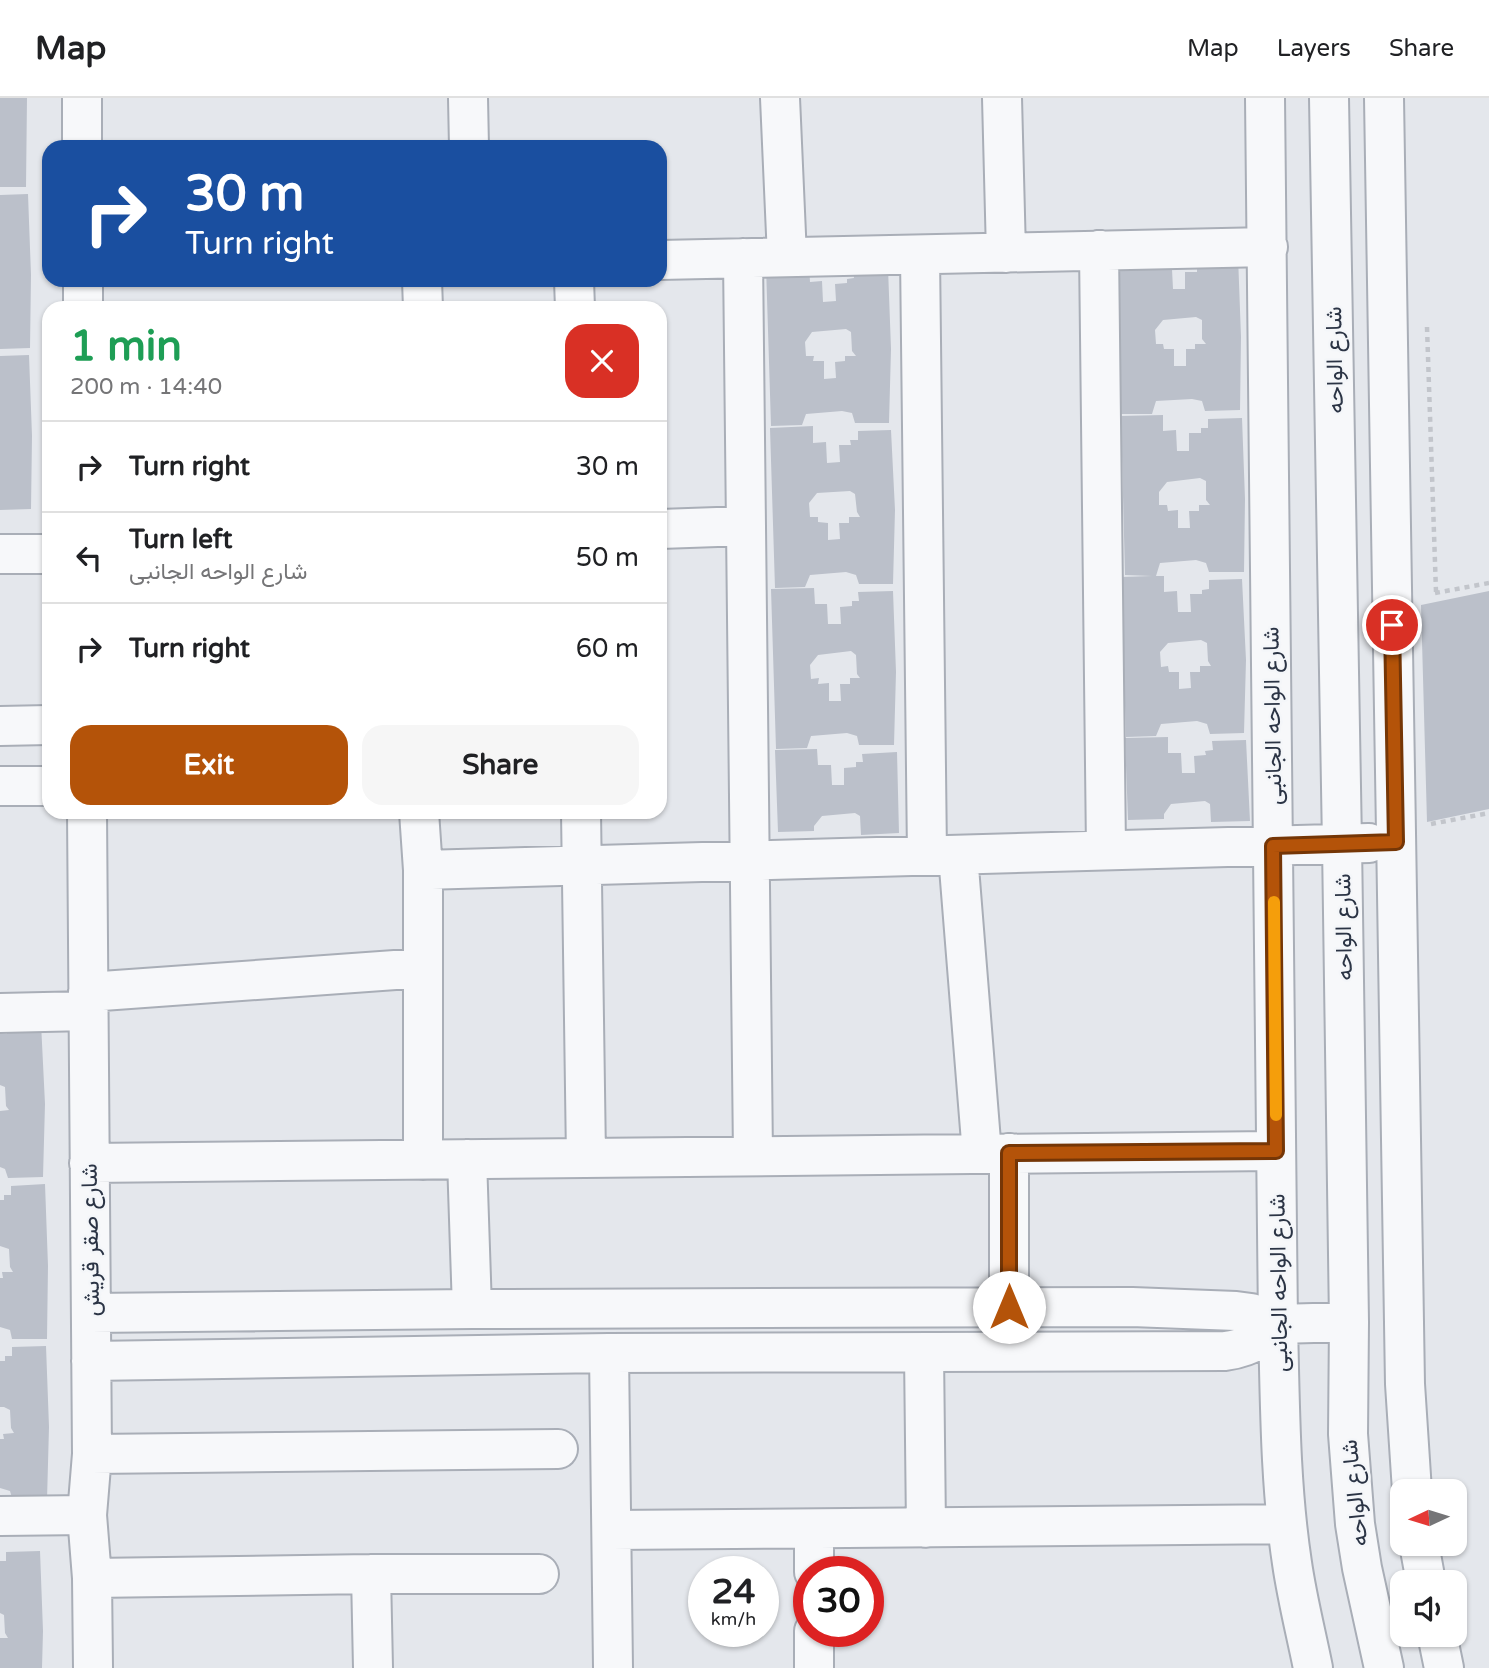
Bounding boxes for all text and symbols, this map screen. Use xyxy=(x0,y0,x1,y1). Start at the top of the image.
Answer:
text: Map xyxy=(35,29,106,68)
text: Map xyxy=(1187,34,1239,63)
text: Layers xyxy=(1277,34,1351,63)
text: Share xyxy=(1389,34,1454,63)
text: 30 m xyxy=(185,165,304,224)
icon: right xyxy=(70,168,161,259)
text: Turn right xyxy=(185,225,334,263)
street label: شارع الواحه xyxy=(1320,306,1351,414)
text: 1 min xyxy=(70,321,182,372)
button: close xyxy=(565,324,639,398)
text: 200 m · 14:40 xyxy=(70,373,222,401)
icon: right xyxy=(70,448,108,486)
text: Turn right xyxy=(129,451,250,482)
text: 30 m xyxy=(576,451,639,482)
text: Turn left xyxy=(129,524,232,555)
icon: left xyxy=(70,539,108,577)
text: 50 m xyxy=(576,542,639,573)
text: شارع الواحه الجانبى xyxy=(129,558,307,586)
pin xyxy=(1362,595,1422,655)
icon: arrive xyxy=(1373,606,1411,644)
street label: شارع الواحه الجانبى xyxy=(1257,627,1290,805)
icon: right xyxy=(70,630,108,668)
text: Turn right xyxy=(129,633,250,664)
text: 60 m xyxy=(576,633,639,664)
button: Exit xyxy=(70,725,348,805)
button: Share xyxy=(362,725,639,805)
street label: شارع الواحه xyxy=(1329,873,1360,981)
street label: شارع صقر قريش xyxy=(76,1163,107,1317)
street label: شارع الواحه الجانبى xyxy=(1263,1194,1296,1372)
position arrow xyxy=(972,1270,1046,1344)
street label: شارع الواحه xyxy=(1335,1438,1376,1548)
north arrow xyxy=(1390,1479,1466,1556)
map controls xyxy=(1390,1479,1467,1647)
speed limit sign: 30 xyxy=(793,1556,884,1647)
button: sound xyxy=(1390,1570,1467,1647)
text: 24 xyxy=(712,1571,755,1613)
text: km/h xyxy=(711,1608,756,1630)

